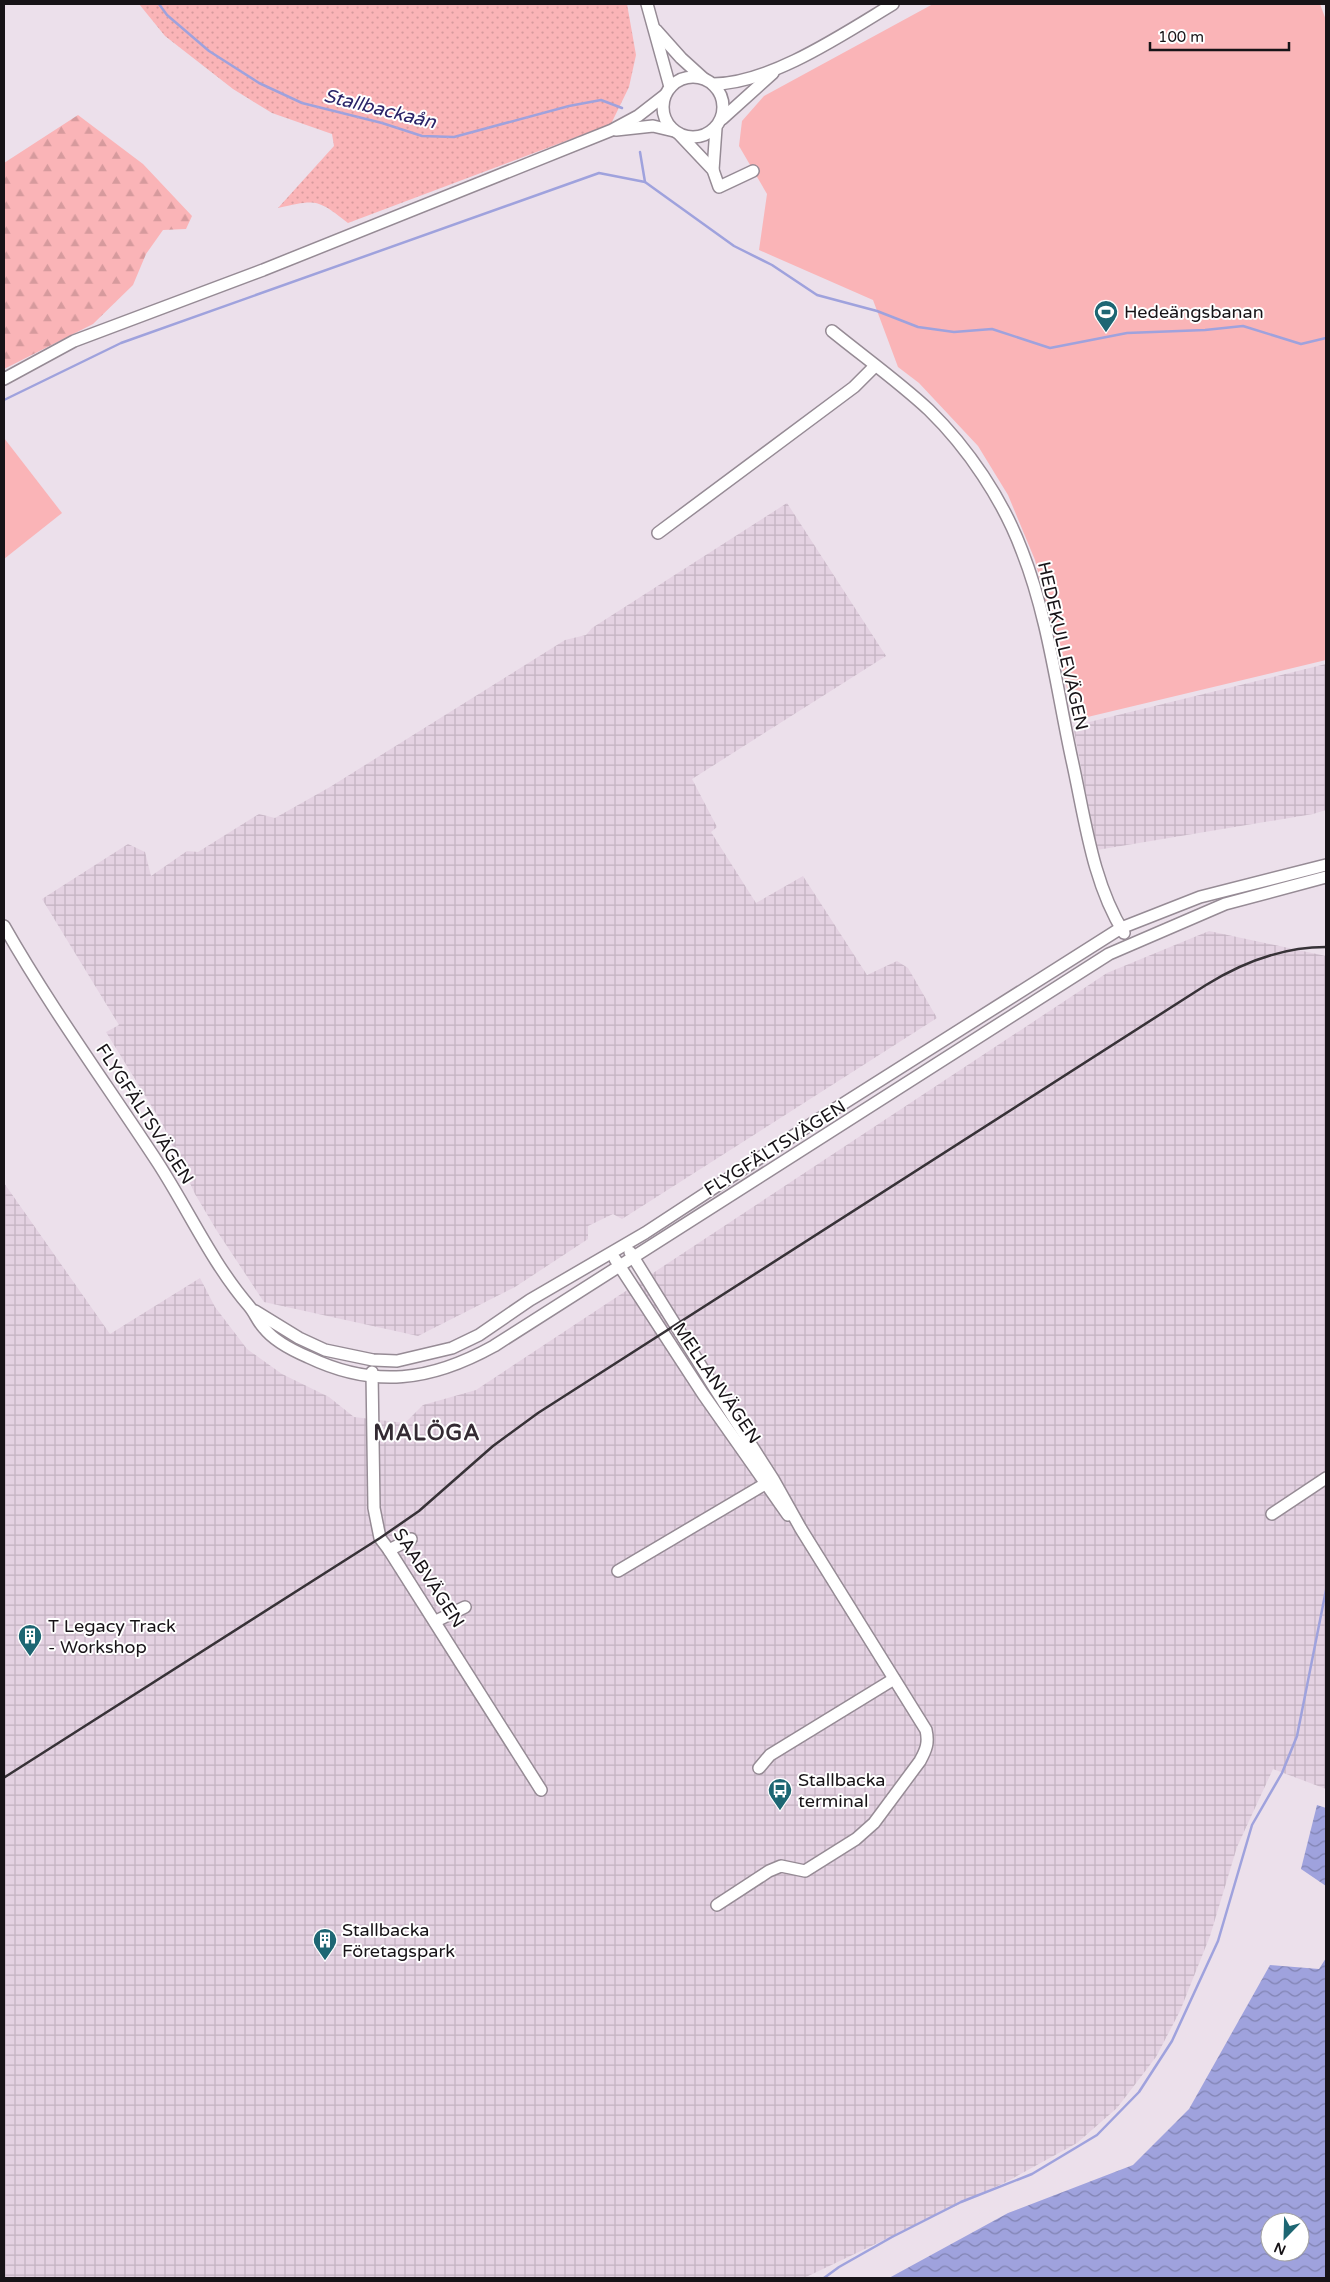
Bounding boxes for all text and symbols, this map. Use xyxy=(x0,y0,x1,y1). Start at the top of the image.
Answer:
scale bar xyxy=(1150,20,1289,52)
text: 100 m xyxy=(1158,28,1204,46)
water label: Stallbackaån xyxy=(322,84,438,134)
sports icon: Hedeängsbanan xyxy=(1093,299,1119,333)
place label: Hedeängsbanan xyxy=(1124,301,1264,323)
street label: HEDEKULLEVÄGEN xyxy=(1033,560,1093,732)
street label: FLYGFÄLTSVÄGEN xyxy=(91,1040,199,1188)
street label: FLYGFÄLTSVÄGEN xyxy=(700,1095,850,1201)
street label: MELLANVÄGEN xyxy=(668,1318,766,1448)
district label: MALÖGA xyxy=(373,1419,481,1446)
street label: SAABVÄGEN xyxy=(389,1524,469,1632)
place label: T Legacy Track - Workshop xyxy=(48,1615,176,1658)
building icon: T Legacy Track - Workshop xyxy=(17,1623,43,1657)
place label: Stallbacka terminal xyxy=(798,1769,885,1812)
bus stop icon: Stallbacka terminal xyxy=(767,1777,793,1811)
place label: Stallbacka Företagspark xyxy=(342,1919,455,1962)
building icon: Stallbacka Företagspark xyxy=(312,1927,338,1961)
north arrow xyxy=(1260,2212,1310,2262)
text: N xyxy=(1272,2238,1289,2259)

